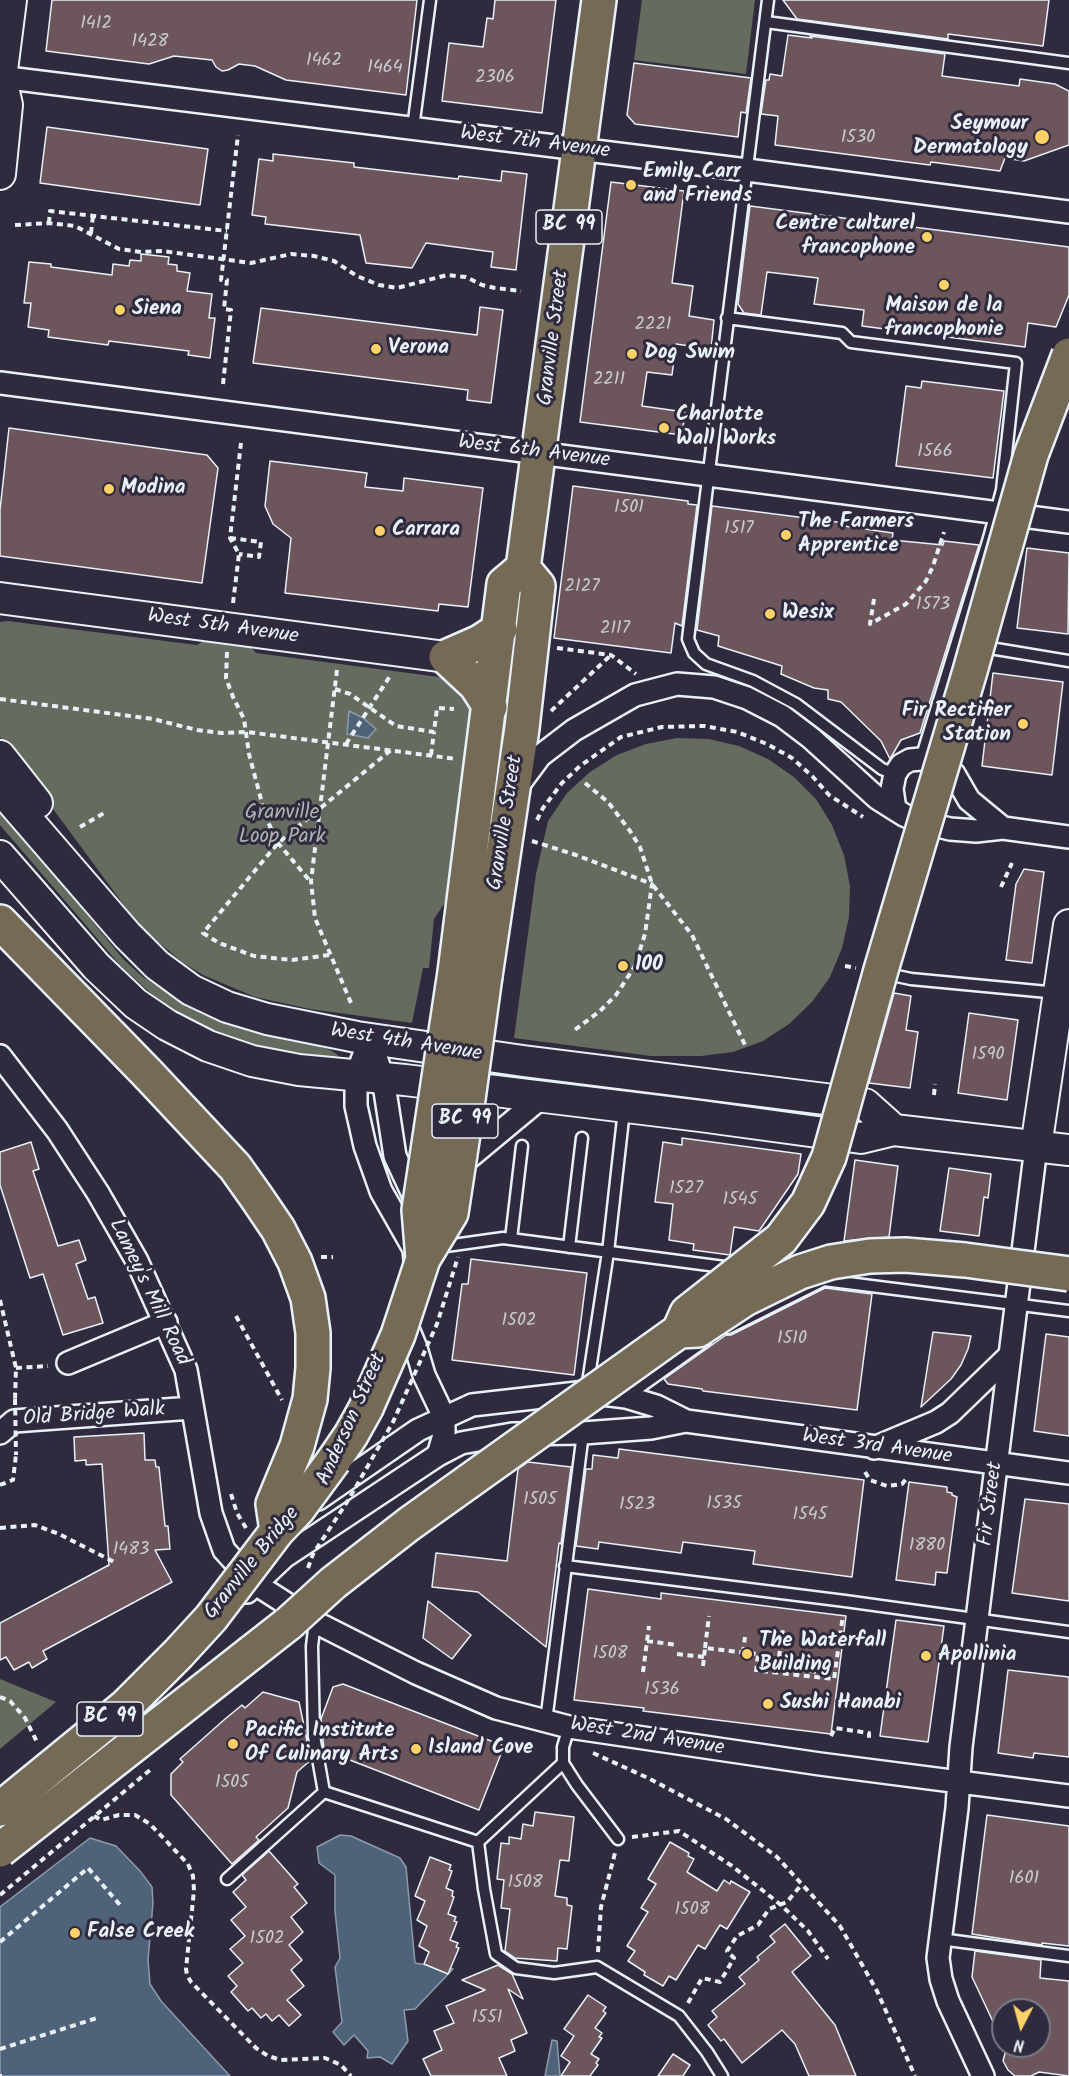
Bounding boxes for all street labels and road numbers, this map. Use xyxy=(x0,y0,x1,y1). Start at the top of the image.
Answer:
street label: West 7th Avenue xyxy=(459,122,611,166)
road number: BC 99 xyxy=(536,210,602,244)
street label: Granville Street xyxy=(534,269,576,407)
street label: West 6th Avenue xyxy=(457,431,611,475)
street label: West 5th Avenue xyxy=(146,605,300,651)
street label: Granville Street xyxy=(484,754,530,892)
street label: West 4th Avenue xyxy=(329,1020,483,1068)
road number: BC 99 xyxy=(432,1104,498,1138)
street label: Lamey's Mill Road xyxy=(102,1216,194,1370)
street label: Anderson Street xyxy=(313,1350,393,1490)
street label: Old Bridge Walk xyxy=(22,1398,166,1434)
street label: West 3rd Avenue xyxy=(800,1425,954,1471)
street label: Fir Street xyxy=(974,1460,1010,1548)
street label: Granville Bridge xyxy=(200,1502,306,1626)
road number: BC 99 xyxy=(77,1702,143,1736)
street label: West 2nd Avenue xyxy=(568,1713,726,1763)

